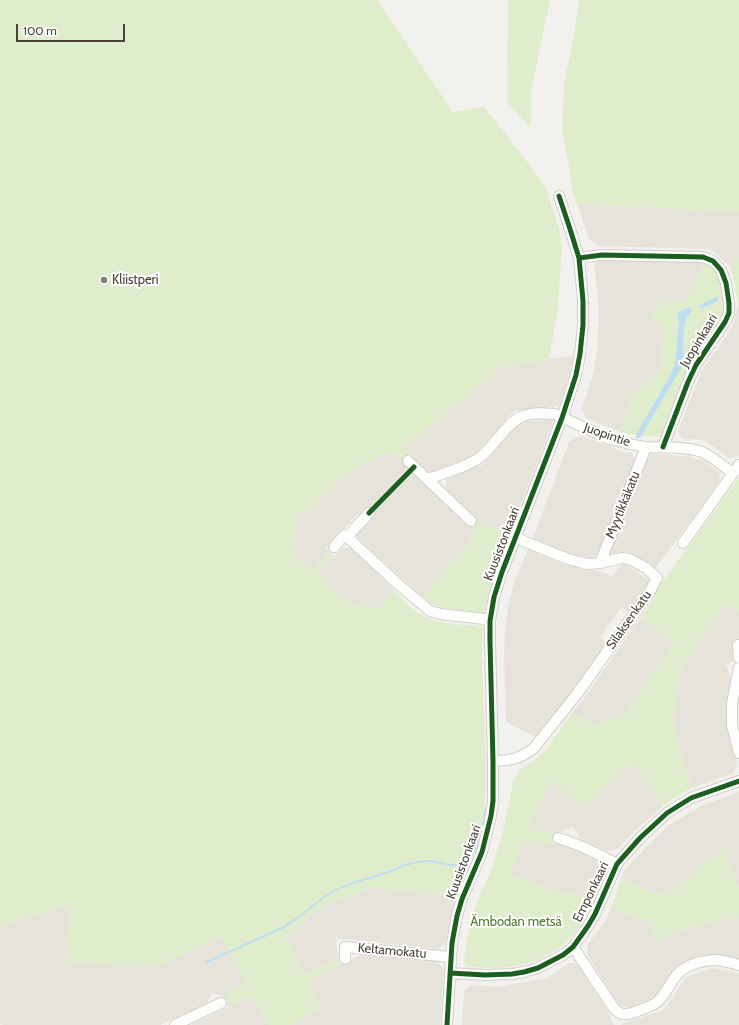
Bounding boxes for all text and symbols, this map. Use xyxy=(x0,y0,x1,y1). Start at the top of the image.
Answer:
scale bar xyxy=(18,16,127,42)
text: 100 m xyxy=(23,23,57,38)
place label: Kliistperi xyxy=(112,272,158,288)
marker: Kliistperi xyxy=(99,275,109,285)
street label: Juopinkaari xyxy=(677,311,721,371)
street label: Juopintie xyxy=(582,420,632,450)
street label: Myytikkäkatu xyxy=(602,469,644,541)
street label: Kuusistonkaari xyxy=(481,505,523,583)
street label: Silaksenkatu xyxy=(603,588,655,652)
street label: Kuusistonkaari xyxy=(443,823,485,901)
street label: Emponkaari xyxy=(570,859,612,925)
park label: Ämbodan metsä xyxy=(470,914,562,930)
street label: Keltamokatu xyxy=(357,940,427,962)

